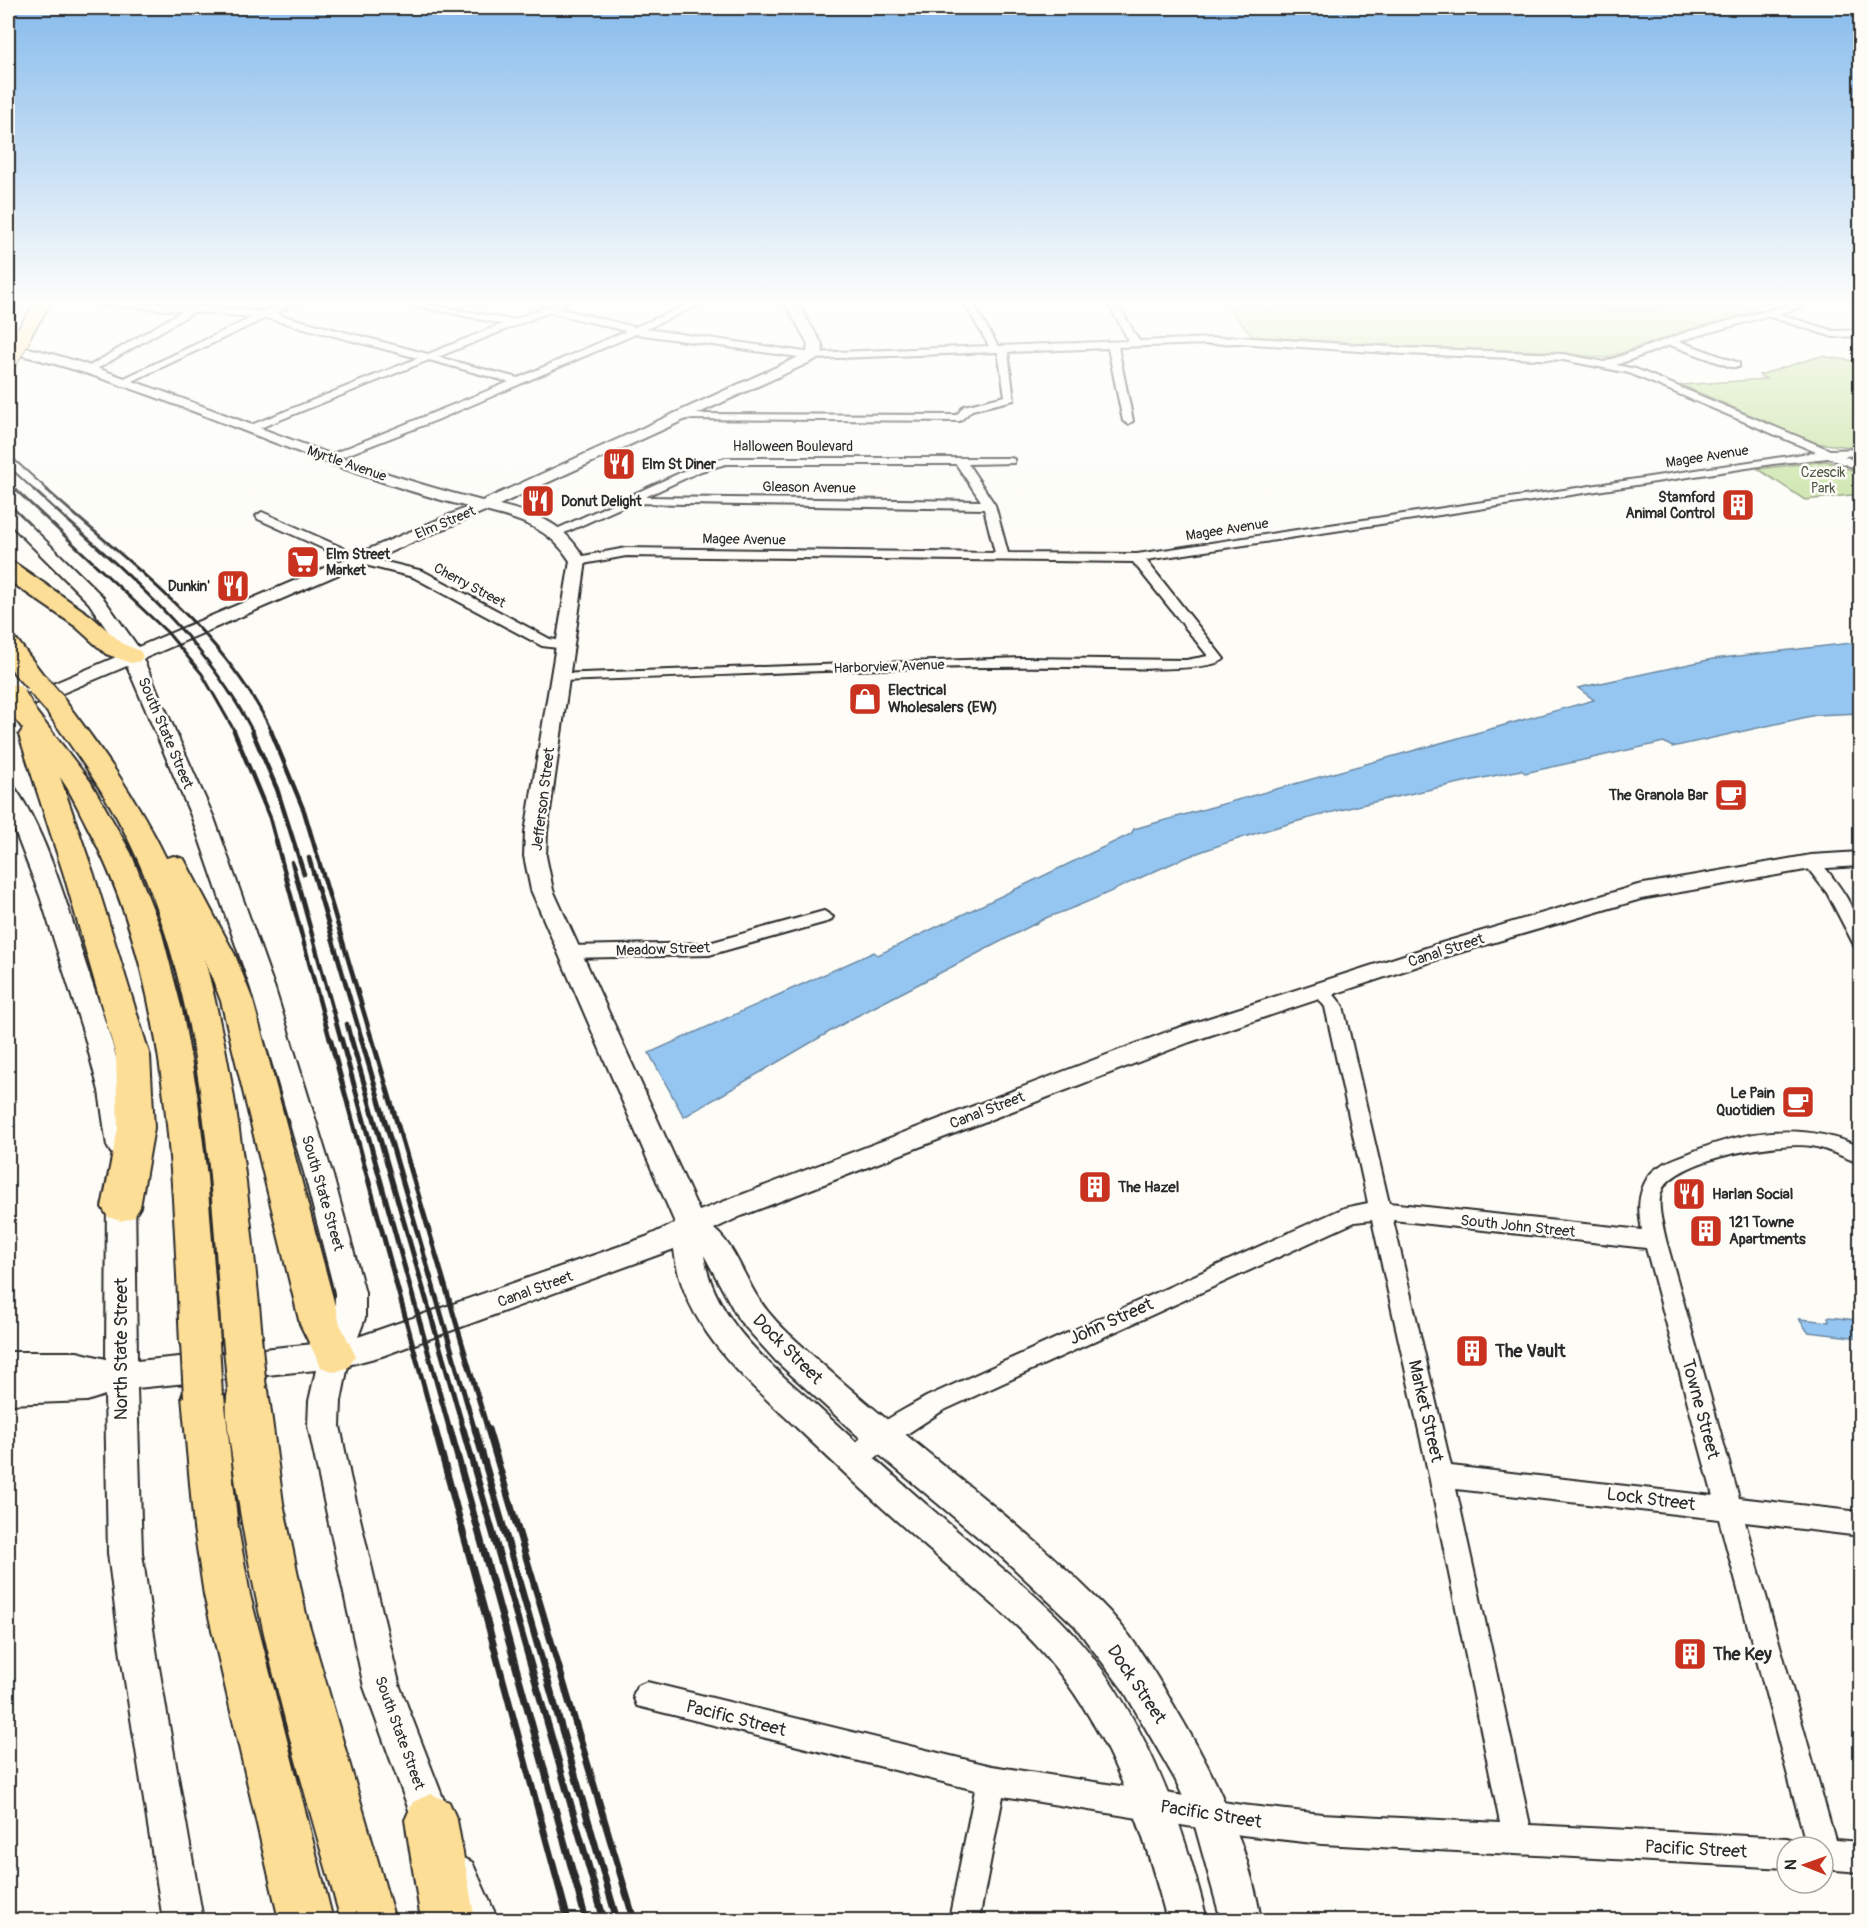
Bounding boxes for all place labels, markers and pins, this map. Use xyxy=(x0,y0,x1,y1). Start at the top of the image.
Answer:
restaurant icon: Elm St Diner xyxy=(601,446,637,482)
place label: Elm St Diner xyxy=(642,456,717,473)
restaurant icon: Donut Delight xyxy=(520,483,556,519)
building icon: Stamford Animal Control xyxy=(1720,487,1756,523)
place label: Stamford Animal Control xyxy=(1626,489,1715,522)
place label: Donut Delight xyxy=(561,493,642,510)
supermarket icon: Elm Street Market xyxy=(285,544,321,580)
place label: Elm Street Market xyxy=(326,546,390,579)
restaurant icon: Dunkin' xyxy=(215,568,251,604)
place label: Dunkin' xyxy=(168,578,210,595)
shop icon: Electrical Wholesalers (EW) xyxy=(847,681,883,717)
place label: Electrical Wholesalers (EW) xyxy=(888,681,998,717)
cafe icon: The Granola Bar xyxy=(1713,777,1749,813)
place label: The Granola Bar xyxy=(1608,786,1709,805)
place label: Le Pain Quotidien xyxy=(1716,1084,1776,1120)
cafe icon: Le Pain Quotidien xyxy=(1780,1084,1816,1120)
building icon: The Hazel xyxy=(1077,1169,1113,1205)
restaurant icon: Harlan Social xyxy=(1671,1176,1707,1212)
place label: The Hazel xyxy=(1117,1178,1179,1197)
place label: Harlan Social xyxy=(1712,1185,1793,1204)
building icon: 121 Towne Apartments xyxy=(1688,1213,1724,1249)
place label: 121 Towne Apartments xyxy=(1729,1213,1806,1249)
building icon: The Vault xyxy=(1454,1333,1490,1369)
place label: The Vault xyxy=(1494,1340,1566,1363)
building icon: The Key xyxy=(1672,1636,1708,1672)
place label: The Key xyxy=(1712,1643,1772,1666)

